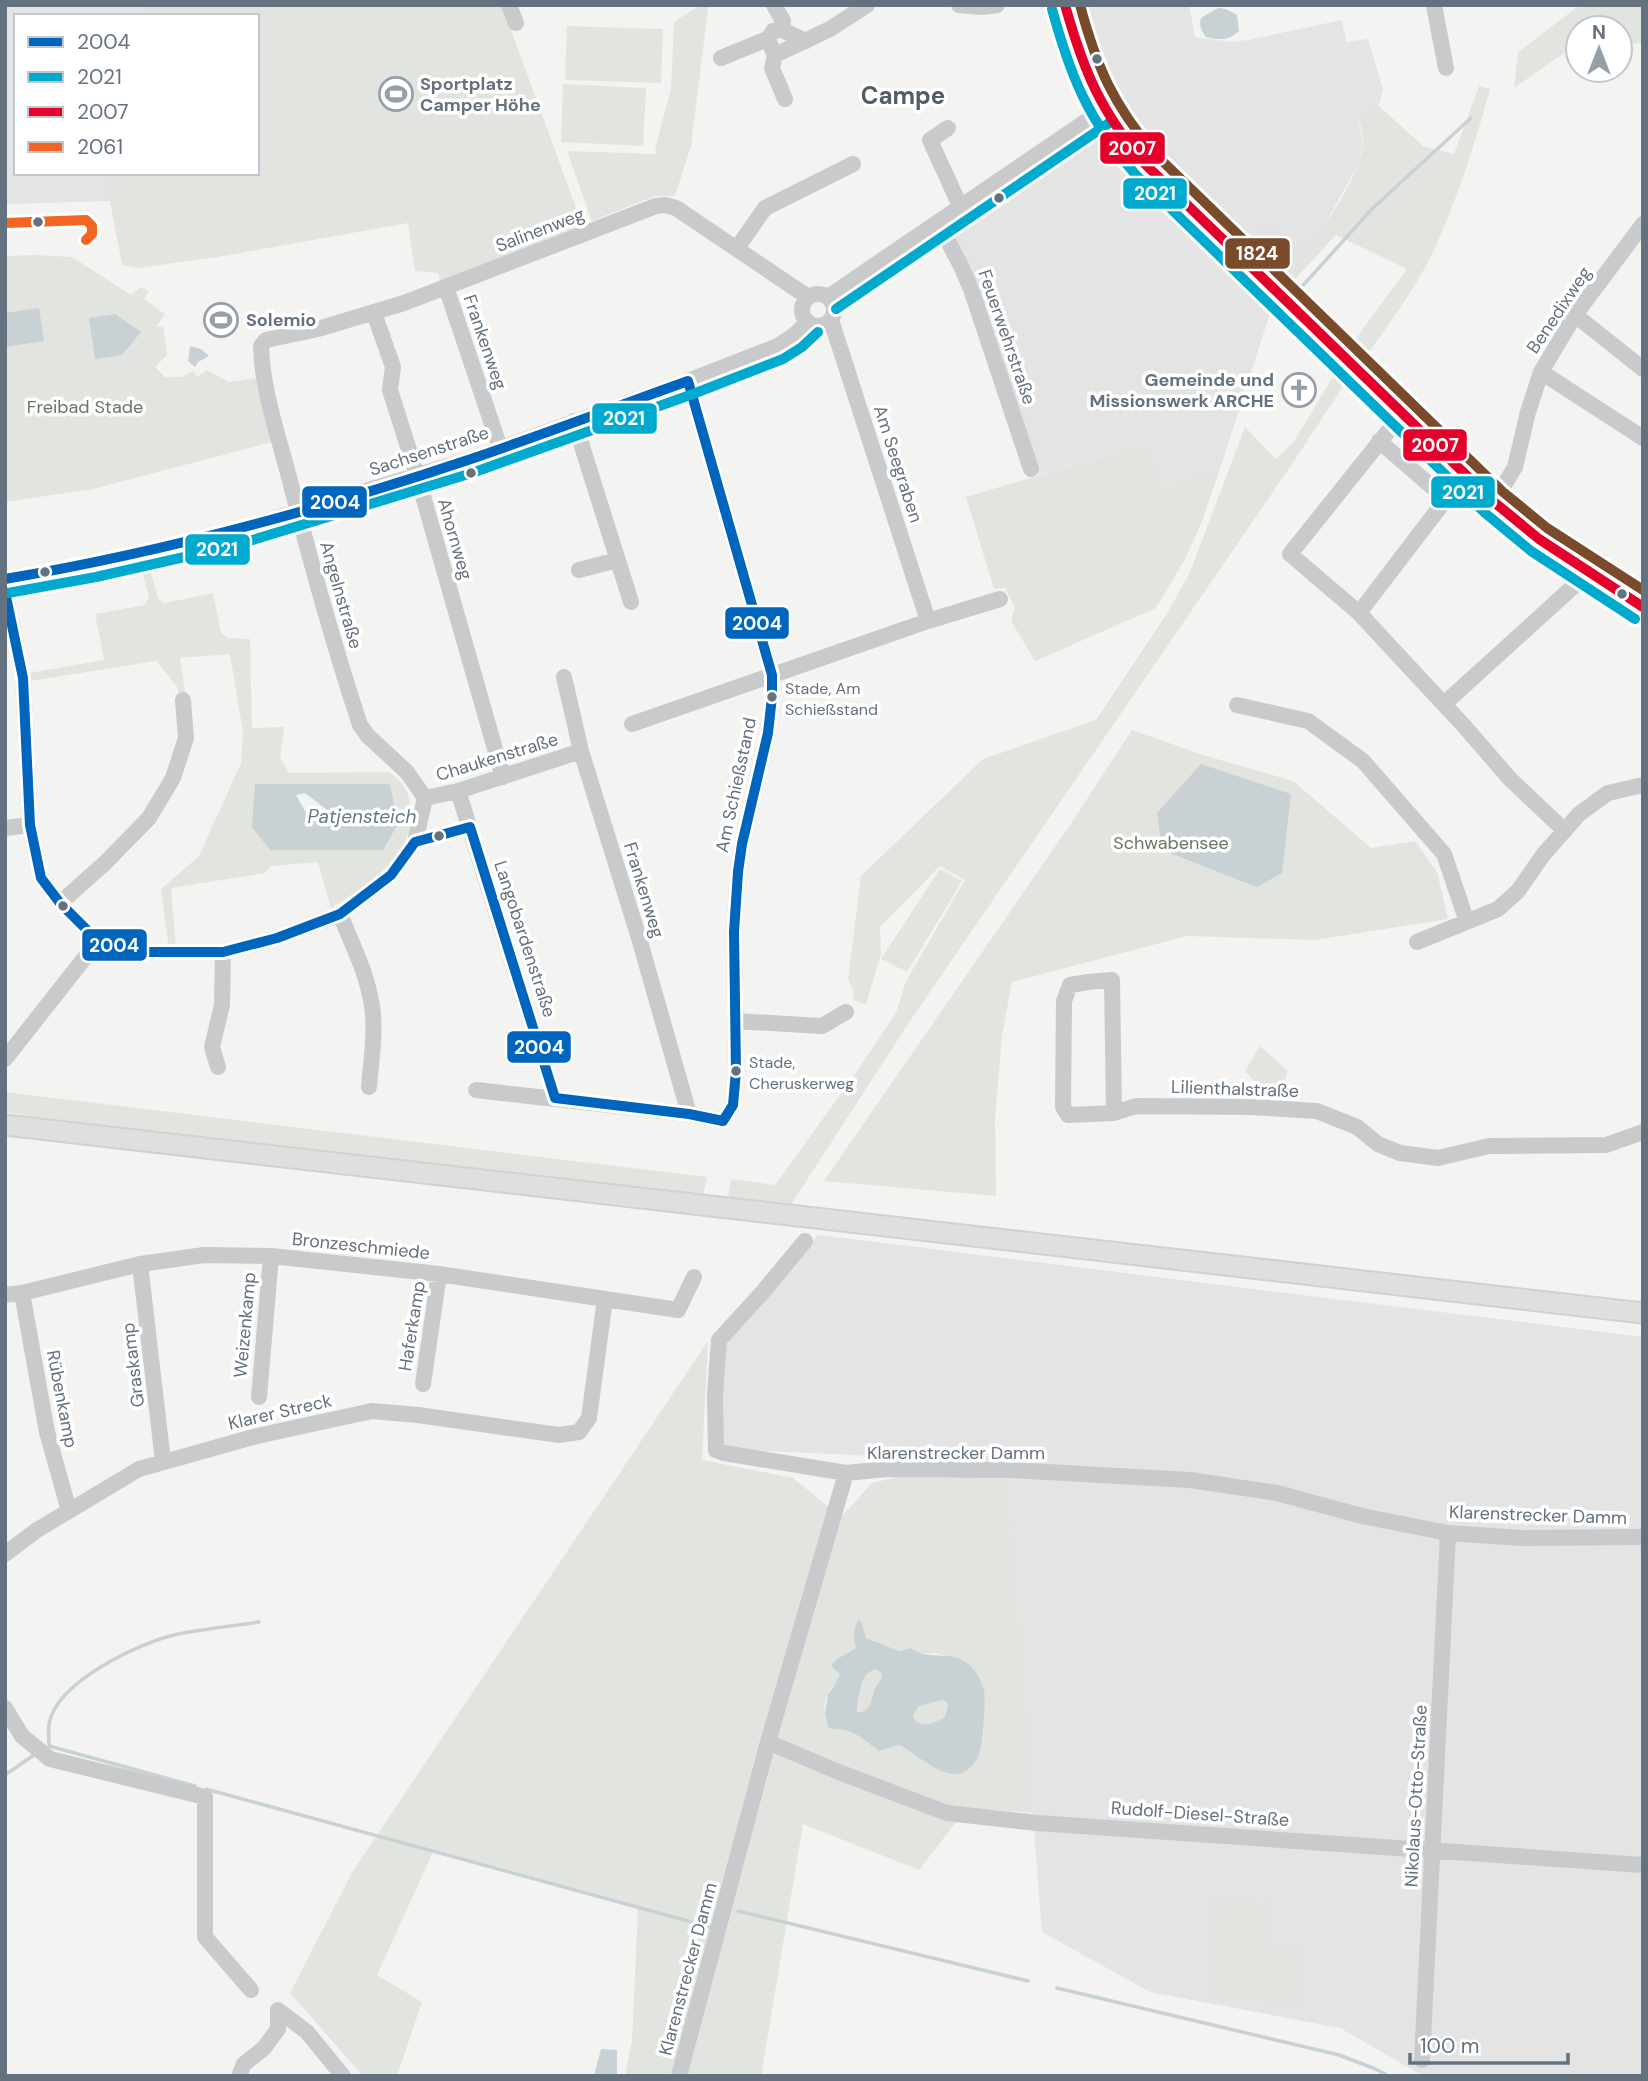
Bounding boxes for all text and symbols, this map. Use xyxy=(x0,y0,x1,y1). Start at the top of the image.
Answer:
legend xyxy=(14,14,259,175)
north arrow xyxy=(1564,14,1634,84)
text: N xyxy=(1592,20,1606,45)
text: 2004 xyxy=(77,28,131,56)
unlabelled marker xyxy=(1090,52,1104,66)
text: 2021 xyxy=(77,63,122,91)
place label: Sportplatz Camper Höhe xyxy=(420,72,541,117)
sports icon: Sportplatz Camper Höhe xyxy=(377,75,415,113)
district label: Campe xyxy=(861,80,945,111)
text: 2007 xyxy=(77,98,129,126)
line badge: 2007 xyxy=(1099,131,1166,165)
text: 2061 xyxy=(77,133,123,161)
text: 2007 xyxy=(1108,136,1156,161)
line badge: 2021 xyxy=(1122,177,1188,210)
text: 2021 xyxy=(1134,181,1176,206)
unlabelled marker xyxy=(992,191,1006,205)
street label: Salinenweg xyxy=(492,202,588,258)
unlabelled marker xyxy=(31,215,45,229)
line badge: 1824 xyxy=(1224,237,1291,270)
text: 1824 xyxy=(1236,241,1278,266)
street label: Benedixweg xyxy=(1521,262,1597,358)
street label: Feuerwehrstraße xyxy=(973,266,1041,408)
street label: Frankenweg xyxy=(458,291,512,393)
sports icon: Solemio xyxy=(202,301,240,339)
place label: Solemio xyxy=(246,308,316,332)
place label: Gemeinde und Missionswerk ARCHE xyxy=(1090,368,1274,413)
church icon: Gemeinde und Missionswerk ARCHE xyxy=(1280,371,1318,409)
park label: Freibad Stade xyxy=(27,395,143,419)
line badge: 2021 xyxy=(591,402,658,435)
street label: Am Seegraben xyxy=(868,402,928,526)
text: 2021 xyxy=(603,406,645,431)
street label: Sachsenstraße xyxy=(366,420,492,482)
line badge: 2007 xyxy=(1402,428,1468,462)
text: 2007 xyxy=(1411,433,1459,458)
unlabelled marker xyxy=(464,466,478,480)
line badge: 2021 xyxy=(1430,475,1496,509)
text: 2021 xyxy=(1442,480,1484,505)
line badge: 2004 xyxy=(301,485,368,519)
text: 2004 xyxy=(310,490,360,515)
street label: Ahornweg xyxy=(432,496,478,582)
line badge: 2021 xyxy=(184,533,251,566)
text: 2021 xyxy=(196,537,238,562)
street label: Angelnstraße xyxy=(314,539,368,651)
unlabelled marker xyxy=(38,565,52,579)
unlabelled marker xyxy=(1615,587,1629,601)
line badge: 2004 xyxy=(724,606,790,640)
text: 2004 xyxy=(732,611,782,636)
place label: Stade, Am Schießstand xyxy=(785,678,878,720)
marker: Stade, Am Schießstand xyxy=(765,690,779,704)
street label: Am Schießstand xyxy=(710,715,762,855)
street label: Chaukenstraße xyxy=(433,727,561,787)
water label: Patjensteich xyxy=(307,804,417,829)
unlabelled marker xyxy=(432,829,446,843)
park label: Schwabensee xyxy=(1113,831,1229,855)
street label: Frankenweg xyxy=(618,839,670,941)
street label: Langobardenstraße xyxy=(488,858,562,1020)
unlabelled marker xyxy=(56,899,70,913)
line badge: 2004 xyxy=(81,928,148,962)
text: 2004 xyxy=(89,933,139,958)
line badge: 2004 xyxy=(506,1030,572,1064)
text: 2004 xyxy=(514,1035,564,1060)
place label: Stade, Cheruskerweg xyxy=(749,1052,854,1094)
marker: Stade, Cheruskerweg xyxy=(729,1064,743,1078)
street label: Lilienthalstraße xyxy=(1171,1075,1299,1103)
street label: Bronzeschmiede xyxy=(291,1227,431,1265)
street label: Weizenkamp xyxy=(228,1271,262,1379)
street label: Haferkamp xyxy=(393,1279,431,1373)
street label: Graskamp xyxy=(116,1321,150,1409)
street label: Rübenkamp xyxy=(41,1348,83,1450)
street label: Klarer Streck xyxy=(226,1388,334,1436)
street label: Klarenstrecker Damm xyxy=(867,1441,1045,1465)
street label: Klarenstrecker Damm xyxy=(1449,1500,1627,1530)
street label: Nikolaus-Otto-Straße xyxy=(1399,1704,1433,1888)
street label: Rudolf-Diesel-Straße xyxy=(1110,1796,1290,1832)
street label: Klarenstrecker Damm xyxy=(653,1880,723,2058)
scale bar xyxy=(1410,2022,1568,2066)
text: 100 m xyxy=(1420,2032,1480,2060)

